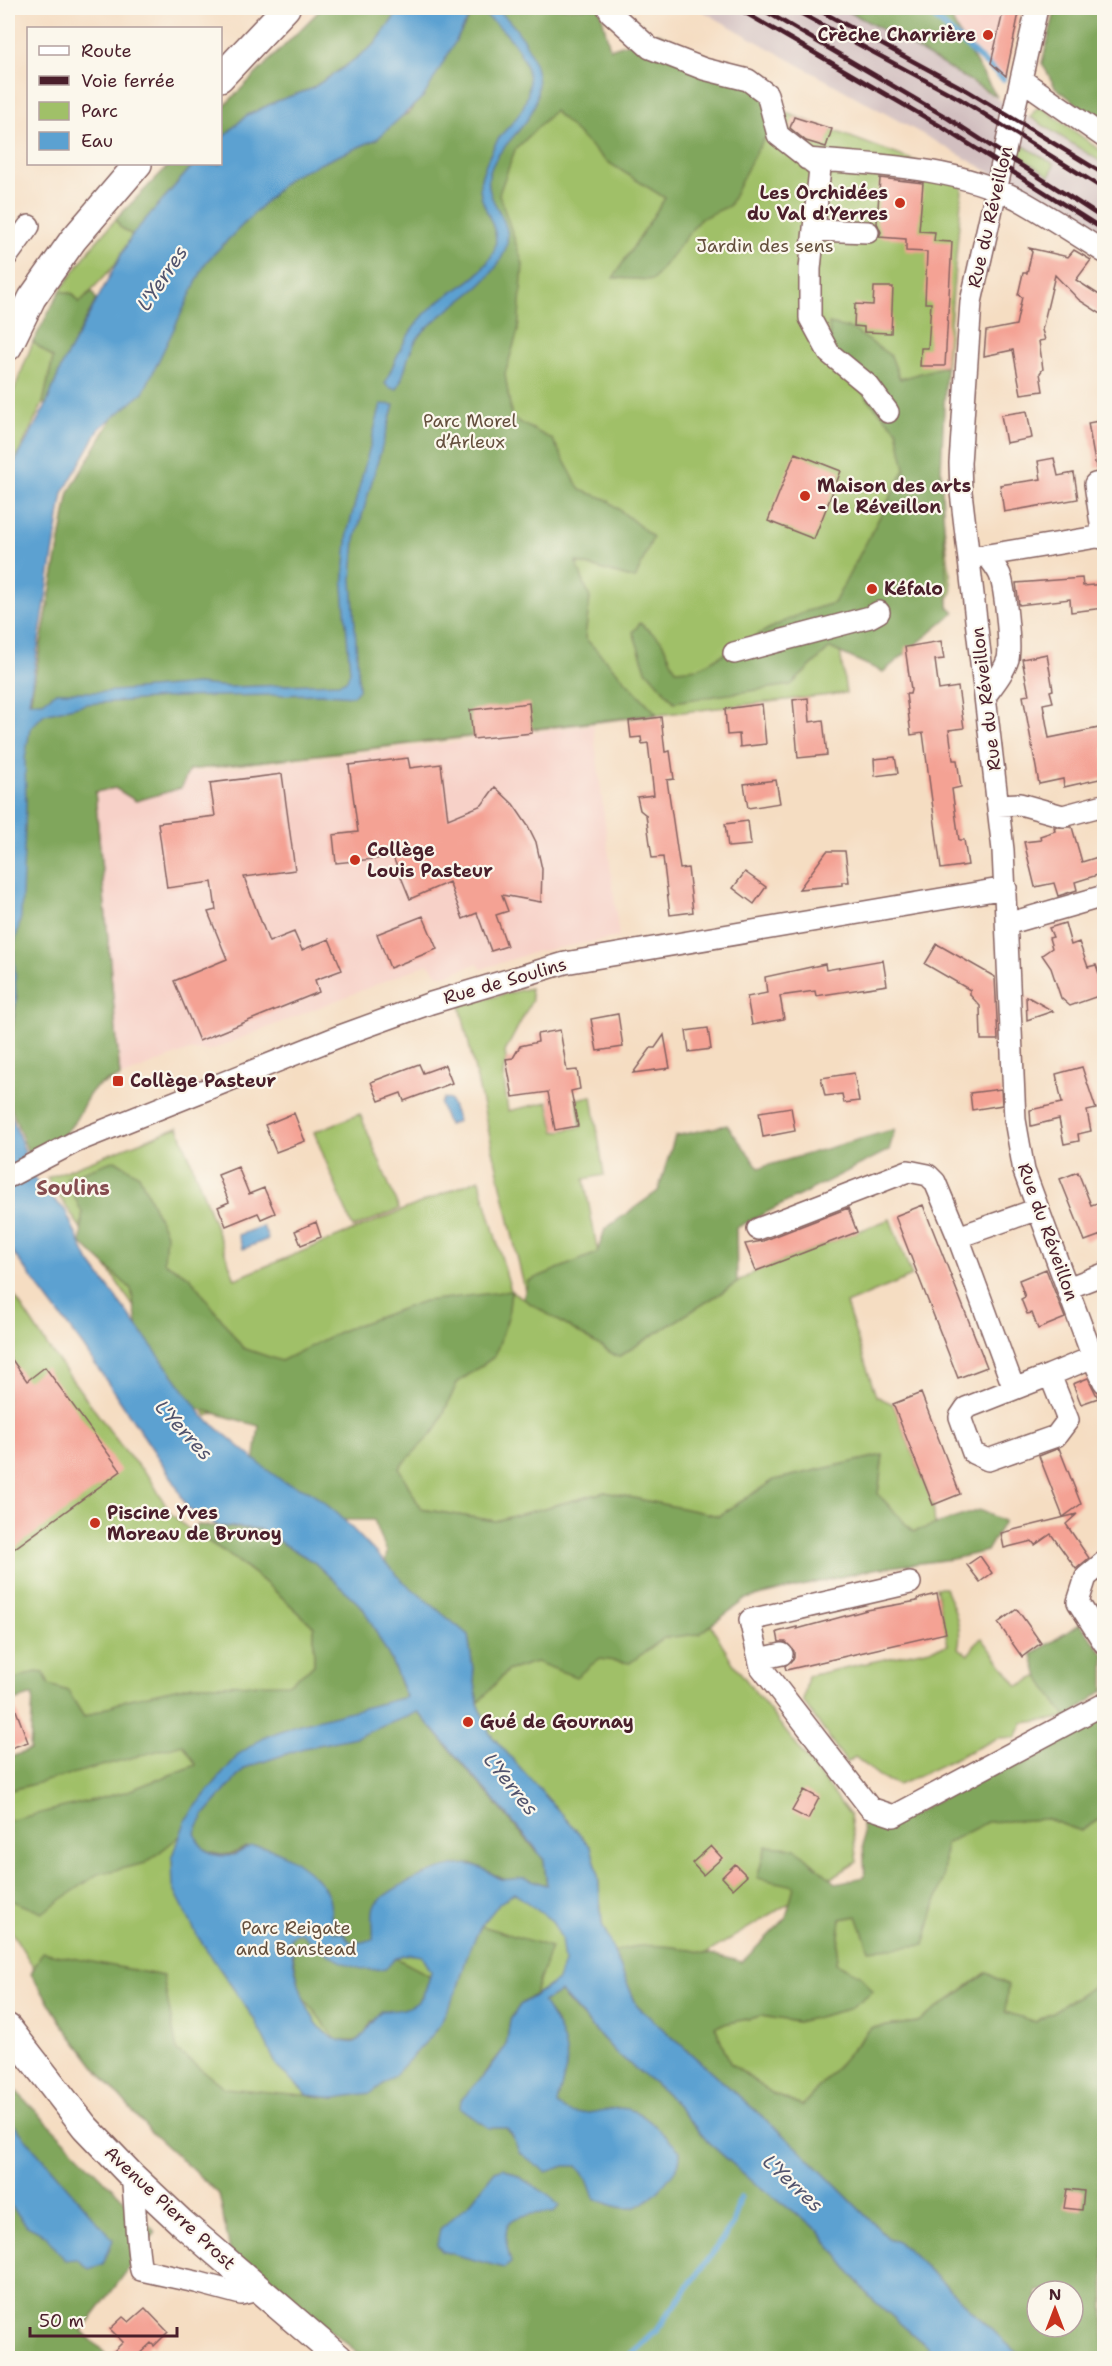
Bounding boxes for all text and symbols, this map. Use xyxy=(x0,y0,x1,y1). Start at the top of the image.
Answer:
place label: Crèche Charrière xyxy=(818,23,976,47)
legend xyxy=(27,27,222,165)
marker: Crèche Charrière xyxy=(981,28,995,42)
text: Route xyxy=(81,39,132,63)
text: Voie ferrée xyxy=(81,69,175,93)
text: Parc xyxy=(81,99,118,123)
text: Eau xyxy=(81,129,113,153)
street label: Rue du Réveillon xyxy=(962,144,1018,290)
place label: Les Orchidées du Val d'Yerres xyxy=(747,181,888,226)
marker: Les Orchidées du Val d'Yerres xyxy=(893,196,907,210)
park label: Jardin des sens xyxy=(696,234,834,258)
water label: L'Yerres xyxy=(131,240,193,316)
park label: Parc Morel d’Arleux xyxy=(423,409,518,454)
place label: Maison des arts - le Réveillon xyxy=(817,474,971,519)
marker: Maison des arts - le Réveillon xyxy=(798,489,812,503)
place label: Kéfalo xyxy=(884,577,943,601)
marker: Kéfalo xyxy=(865,582,879,596)
street label: Rue du Réveillon xyxy=(965,626,1007,772)
place label: Collège Louis Pasteur xyxy=(367,838,493,883)
marker: Collège Louis Pasteur xyxy=(348,853,362,867)
street label: Rue de Soulins xyxy=(440,952,570,1010)
place label: Collège Pasteur xyxy=(130,1069,277,1093)
marker: Collège Pasteur xyxy=(111,1074,125,1088)
street label: Rue du Réveillon xyxy=(1012,1160,1084,1304)
district label: Soulins xyxy=(36,1175,110,1201)
water label: L'Yerres xyxy=(149,1394,219,1466)
place label: Piscine Yves Moreau de Brunoy xyxy=(107,1501,282,1546)
marker: Piscine Yves Moreau de Brunoy xyxy=(88,1516,102,1530)
place label: Gué de Gournay xyxy=(480,1710,634,1734)
marker: Gué de Gournay xyxy=(461,1715,475,1729)
water label: L'Yerres xyxy=(478,1747,544,1821)
park label: Parc Reigate and Banstead xyxy=(236,1916,356,1961)
street label: Avenue Pierre Prost xyxy=(99,2141,241,2275)
water label: L'Yerres xyxy=(757,2148,829,2218)
north arrow xyxy=(1025,2279,1085,2339)
text: N xyxy=(1049,2284,1061,2305)
scale bar xyxy=(30,2300,177,2338)
text: 50 m xyxy=(39,2309,84,2333)

